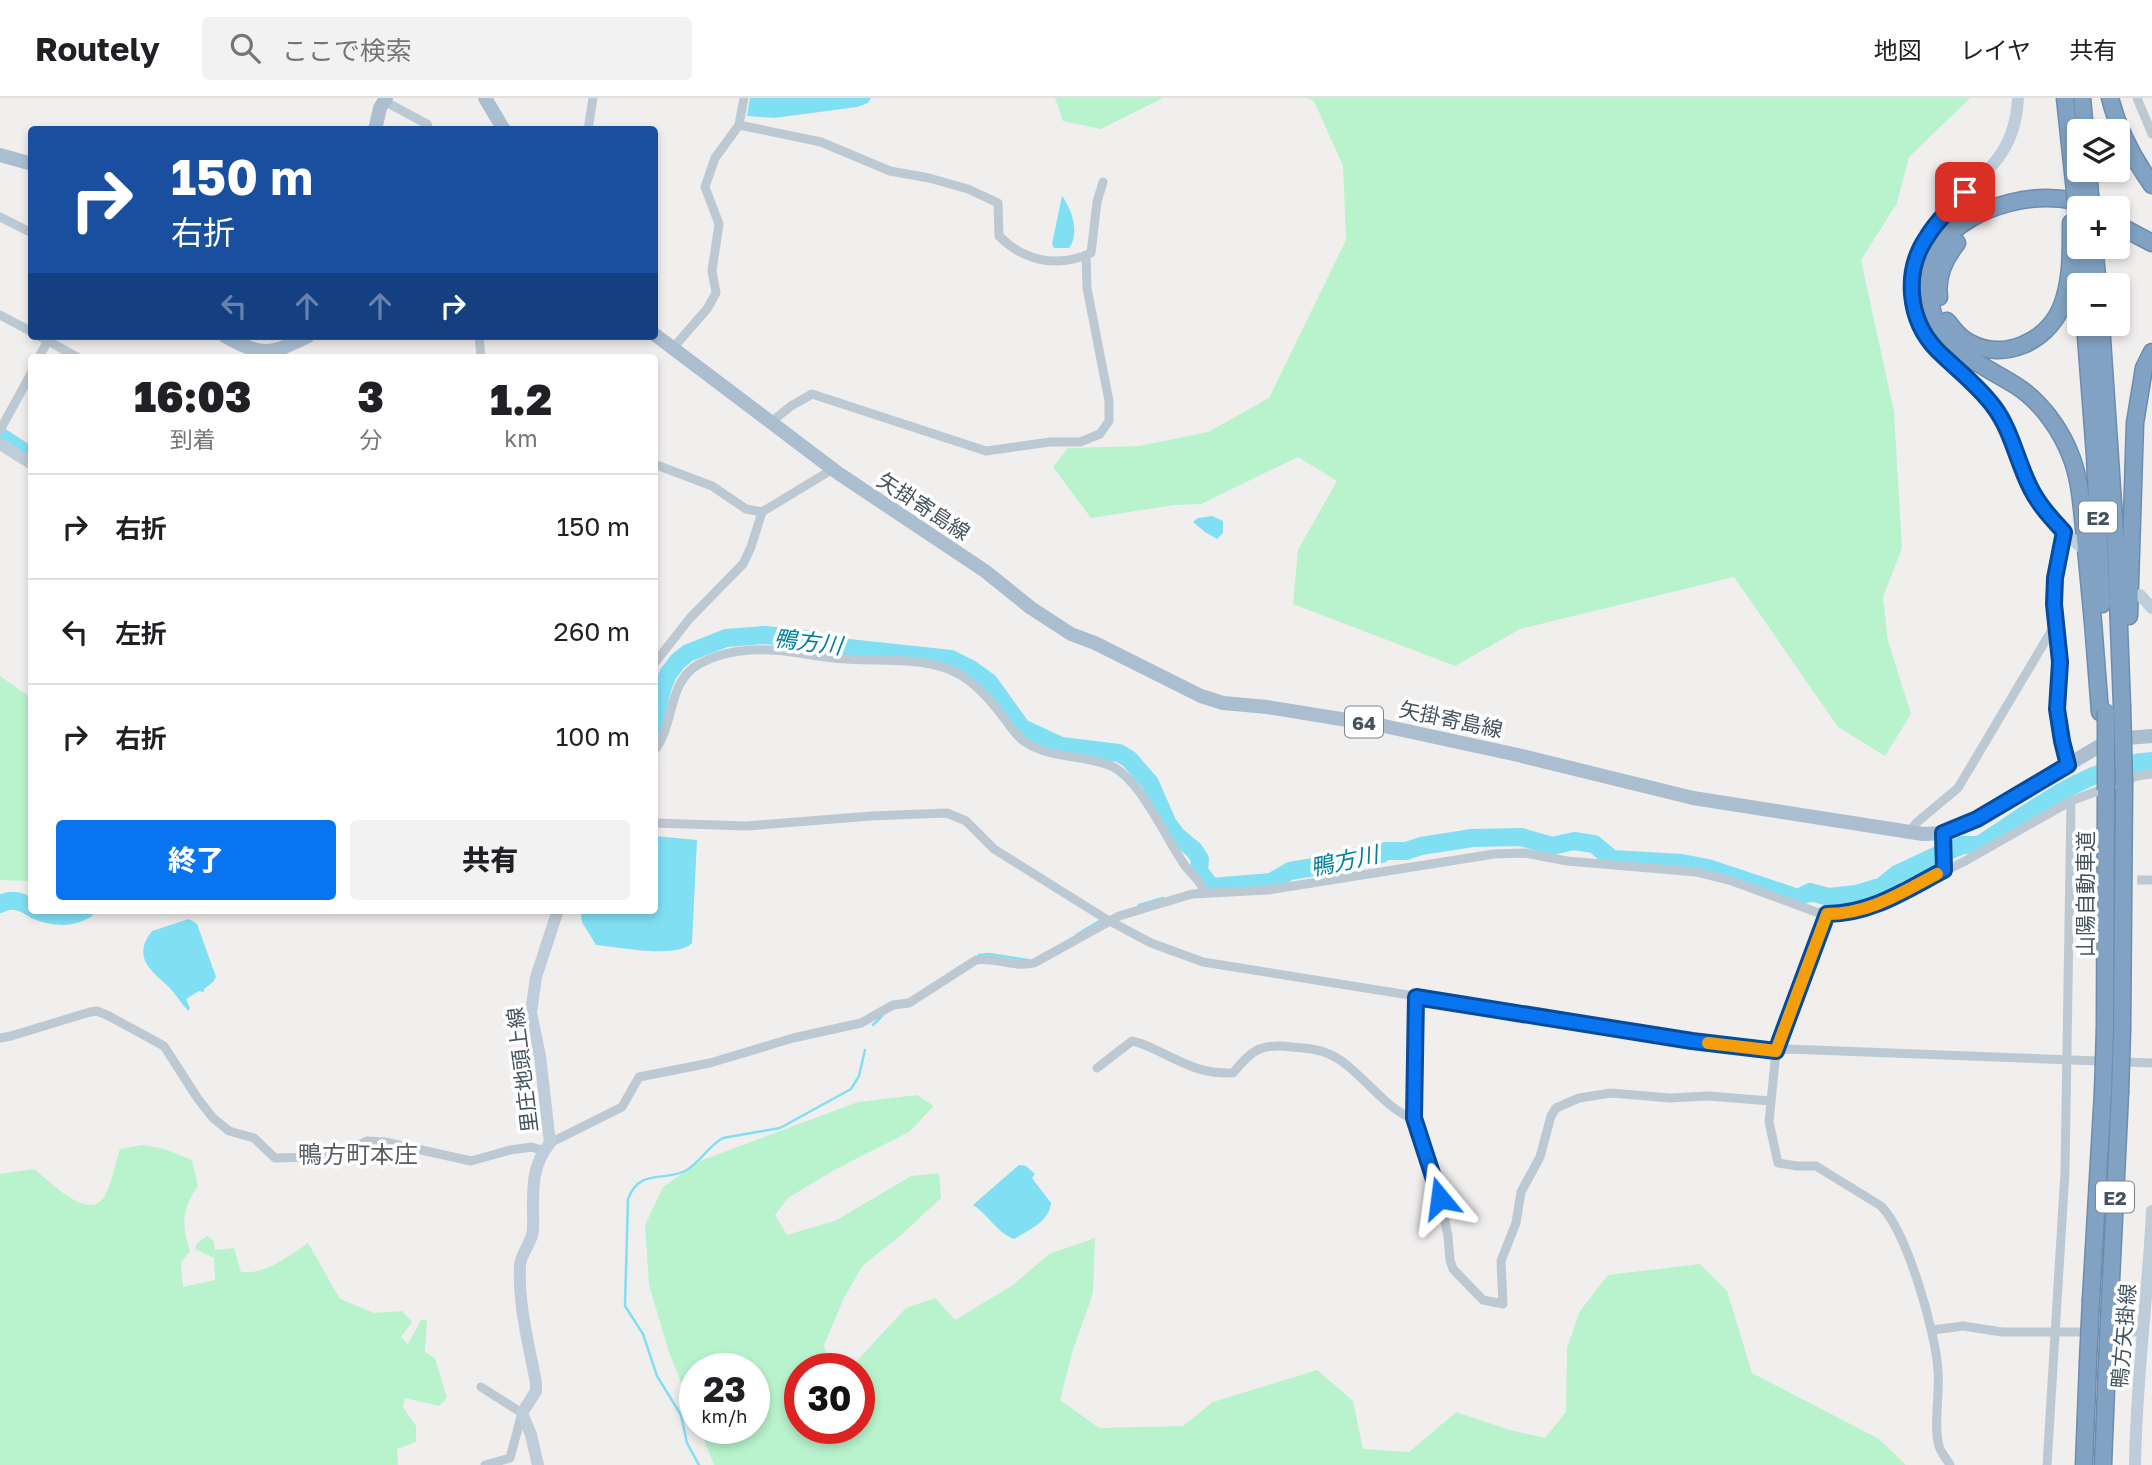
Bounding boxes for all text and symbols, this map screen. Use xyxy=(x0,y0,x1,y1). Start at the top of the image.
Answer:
search box xyxy=(202,17,692,80)
text: Routely xyxy=(35,29,160,68)
icon: search xyxy=(226,29,264,67)
text: ここで検索 xyxy=(282,35,412,66)
text: 地図 xyxy=(1874,35,1922,64)
text: レイヤ xyxy=(1960,35,2031,64)
text: 共有 xyxy=(2069,35,2117,64)
map controls xyxy=(2067,119,2130,336)
button: layers xyxy=(2067,119,2130,182)
text: 150 m xyxy=(171,147,313,206)
icon: right xyxy=(56,154,147,245)
pin xyxy=(1935,162,1995,222)
icon: arrive xyxy=(1946,173,1984,211)
button: + xyxy=(2067,196,2130,259)
text: 右折 xyxy=(171,213,235,251)
button: − xyxy=(2067,273,2130,336)
icon: left xyxy=(215,287,253,325)
icon: ahead xyxy=(288,287,326,325)
icon: ahead xyxy=(361,287,399,325)
icon: right xyxy=(434,287,472,325)
text: 16:03 xyxy=(134,371,252,421)
text: 3 xyxy=(357,371,384,421)
text: 1.2 xyxy=(490,374,552,424)
text: km xyxy=(504,424,538,452)
text: 到着 xyxy=(170,425,216,453)
text: 分 xyxy=(359,425,382,453)
street label: 矢掛寄島線 xyxy=(873,467,975,545)
road number: E2 xyxy=(2079,502,2117,532)
icon: right xyxy=(56,508,94,546)
text: 150 m xyxy=(557,511,630,542)
text: 右折 xyxy=(115,513,167,544)
icon: left xyxy=(56,613,94,651)
text: 260 m xyxy=(554,616,630,647)
text: 左折 xyxy=(115,618,167,649)
water label: 鴨方川 xyxy=(772,623,847,659)
street label: 矢掛寄島線 xyxy=(1397,695,1505,743)
road number: 64 xyxy=(1345,706,1383,737)
icon: right xyxy=(56,718,94,756)
text: 100 m xyxy=(556,721,630,752)
text: 右折 xyxy=(115,723,167,754)
button: 終了 xyxy=(56,820,336,900)
button: 共有 xyxy=(350,820,630,900)
street label: 山陽自動車道 xyxy=(2072,831,2098,957)
water label: 鴨方川 xyxy=(1307,839,1384,881)
street label: 里庄地頭上線 xyxy=(501,1006,543,1134)
district label: 鴨方町本庄 xyxy=(298,1139,418,1168)
position arrow xyxy=(1403,1161,1477,1235)
road number: E2 xyxy=(2096,1182,2134,1212)
street label: 鴨方矢掛線 xyxy=(2105,1283,2141,1389)
speed limit sign: 30 xyxy=(784,1353,875,1444)
text: 23 xyxy=(703,1368,746,1410)
text: km/h xyxy=(702,1405,747,1427)

